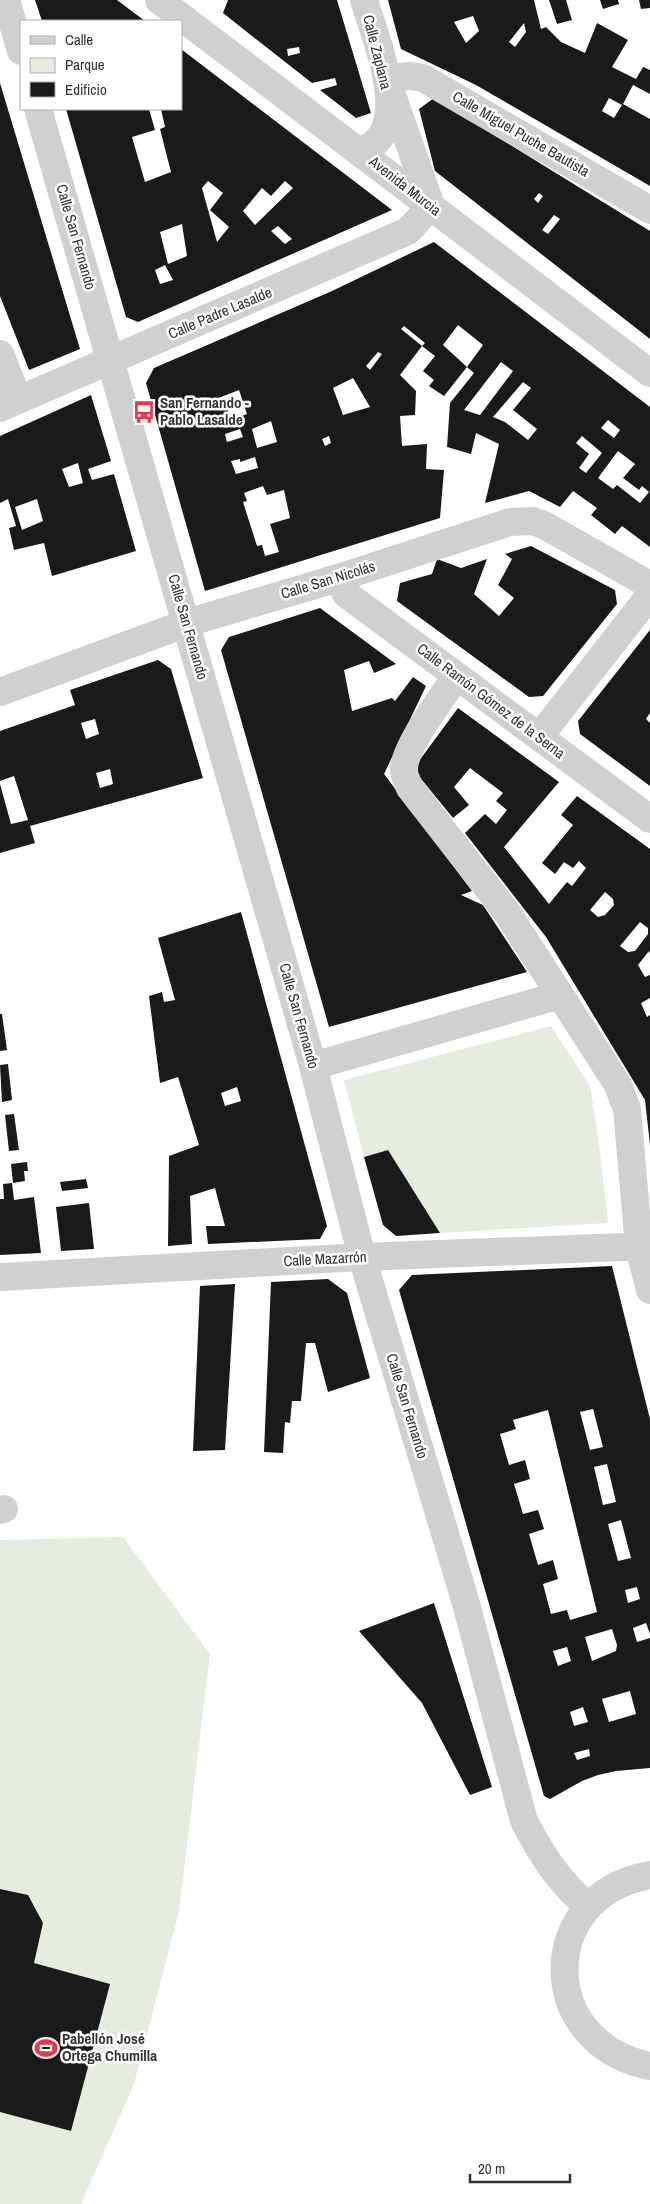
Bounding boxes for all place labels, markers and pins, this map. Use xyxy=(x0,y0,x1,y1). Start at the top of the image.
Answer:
place label: San Fernando - Pablo Lasalde xyxy=(160,392,249,430)
bus stop icon: San Fernando - Pablo Lasalde xyxy=(131,399,157,425)
place label: Pabellón José Ortega Chumilla xyxy=(62,2028,157,2066)
sports icon: Pabellón José Ortega Chumilla xyxy=(33,2035,59,2061)

